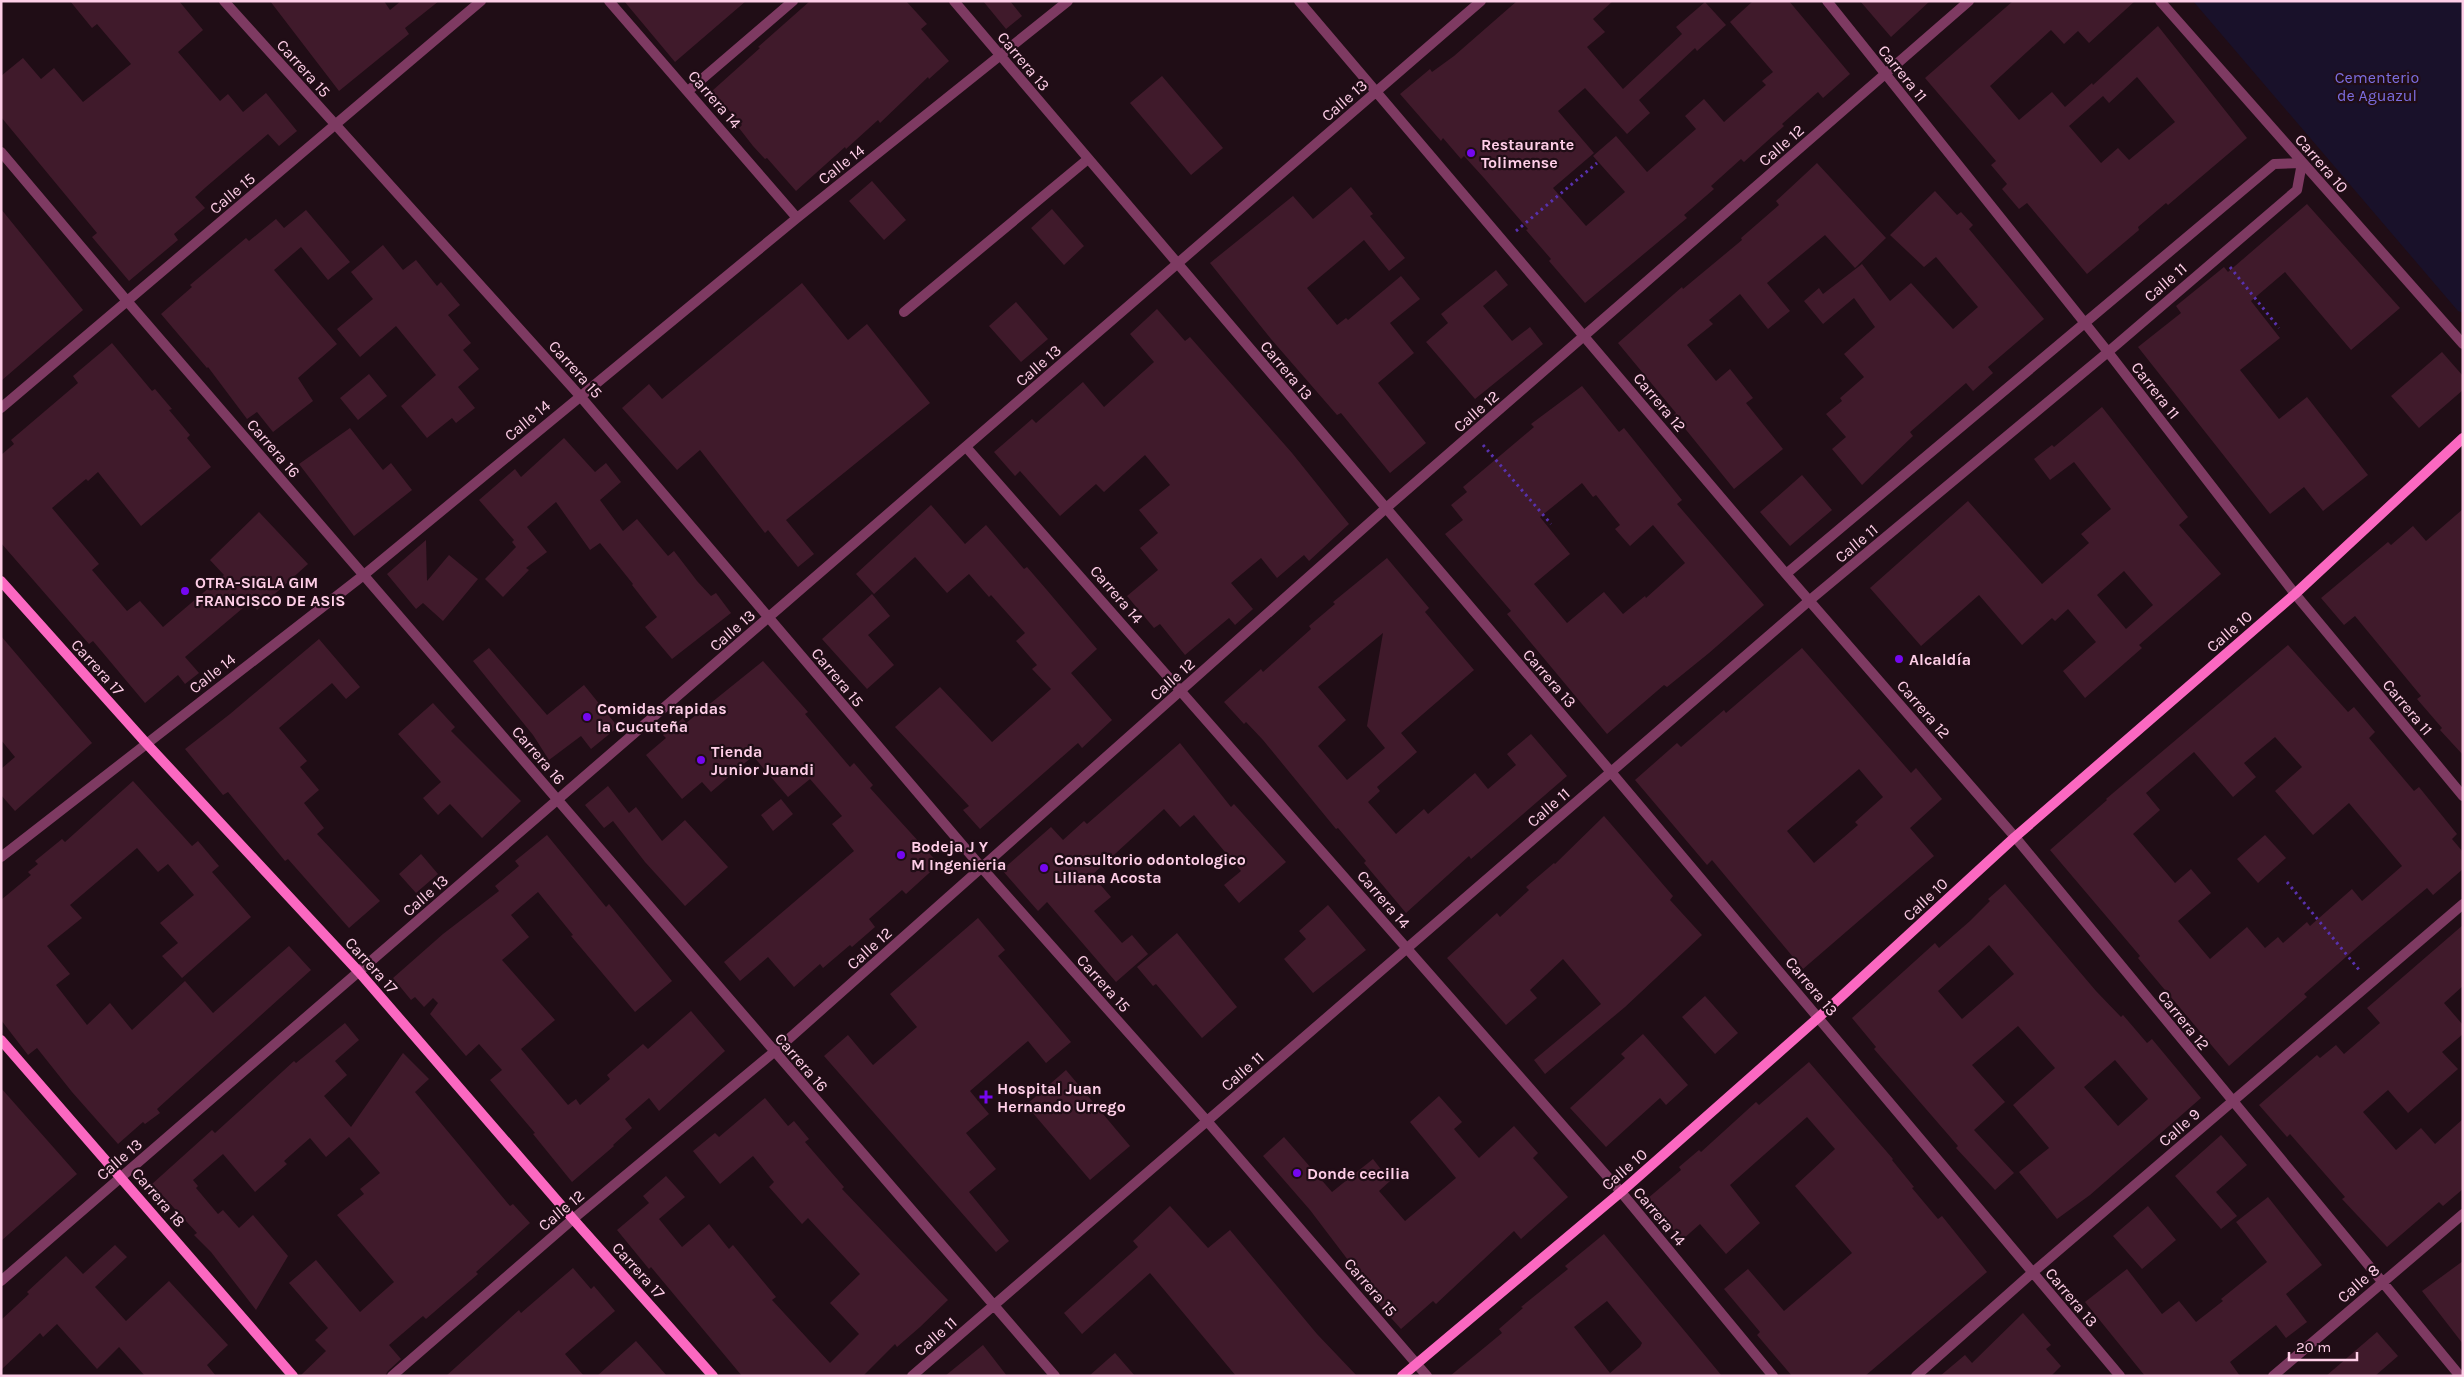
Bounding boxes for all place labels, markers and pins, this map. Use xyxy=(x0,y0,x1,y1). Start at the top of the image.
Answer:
place label: Restaurante Tolimense xyxy=(1481,135,1574,172)
marker: Restaurante Tolimense xyxy=(1465,147,1477,159)
place label: OTRA-SIGLA GIM FRANCISCO DE ASIS xyxy=(195,573,346,610)
marker: OTRA-SIGLA GIM FRANCISCO DE ASIS xyxy=(179,585,191,597)
place label: Alcaldía xyxy=(1909,650,1971,669)
marker: Alcaldía xyxy=(1893,653,1905,665)
place label: Comidas rapidas la Cucuteña xyxy=(597,699,727,736)
marker: Comidas rapidas la Cucuteña xyxy=(581,711,593,723)
place label: Tienda Junior Juandi xyxy=(711,742,814,779)
marker: Tienda Junior Juandi xyxy=(695,754,707,766)
place label: Bodeja J Y M Ingenieria xyxy=(911,837,1006,874)
marker: Bodeja J Y M Ingenieria xyxy=(895,849,907,861)
place label: Consultorio odontologico Liliana Acosta xyxy=(1054,850,1246,887)
marker: Consultorio odontologico Liliana Acosta xyxy=(1038,862,1050,874)
place label: Hospital Juan Hernando Urrego xyxy=(997,1079,1126,1116)
marker: Hospital Juan Hernando Urrego xyxy=(979,1090,993,1104)
place label: Donde cecilia xyxy=(1307,1164,1410,1183)
marker: Donde cecilia xyxy=(1291,1167,1303,1179)

